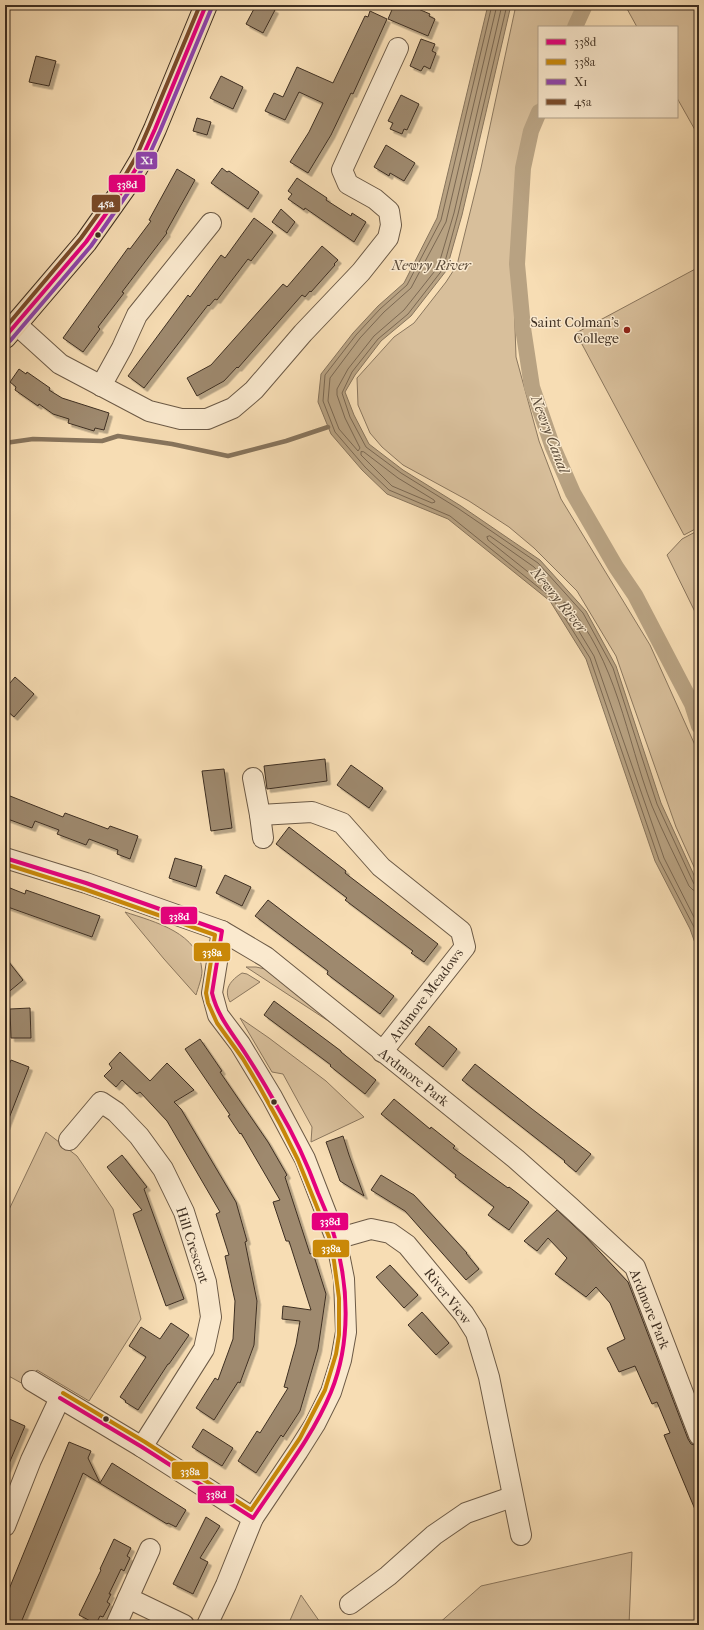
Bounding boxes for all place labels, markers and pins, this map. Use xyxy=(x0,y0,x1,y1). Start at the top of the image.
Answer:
unlabelled marker xyxy=(93,230,103,240)
place label: Saint Colman's College xyxy=(531,314,619,347)
marker: Saint Colman's College xyxy=(622,325,632,335)
unlabelled marker xyxy=(269,1097,279,1107)
unlabelled marker xyxy=(101,1414,111,1424)

